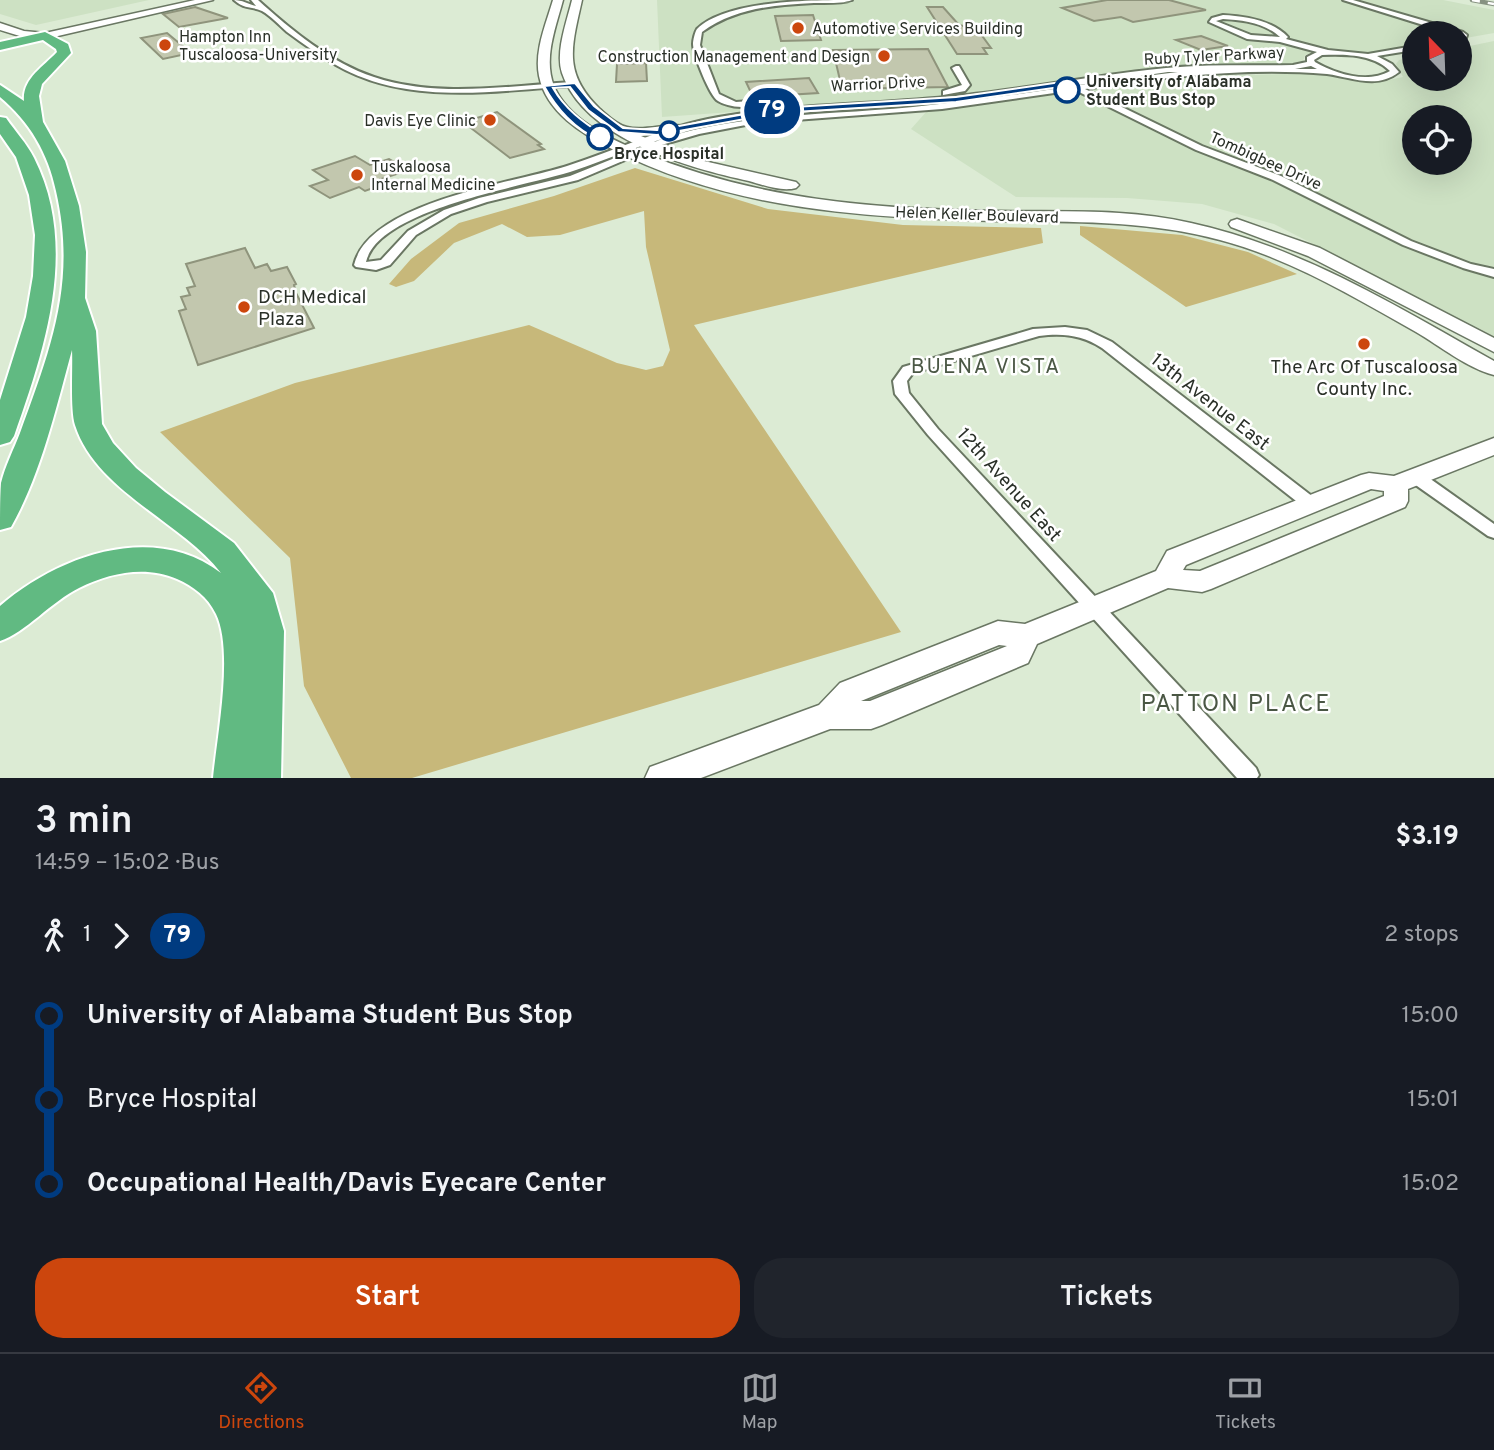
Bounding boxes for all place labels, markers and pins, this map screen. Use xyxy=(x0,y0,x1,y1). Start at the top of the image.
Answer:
marker: Automotive Services Building xyxy=(790,20,806,36)
place label: Automotive Services Building xyxy=(812,20,1023,40)
place label: Hampton Inn Tuscaloosa-University xyxy=(179,28,337,66)
marker: Hampton Inn Tuscaloosa-University xyxy=(157,37,173,53)
place label: Construction Management and Design xyxy=(598,48,870,68)
marker: Construction Management and Design xyxy=(876,48,892,64)
place label: University of Alabama Student Bus Stop xyxy=(1086,73,1251,111)
marker: University of Alabama Student Bus Stop xyxy=(1054,77,1080,103)
place label: Davis Eye Clinic xyxy=(364,112,476,132)
marker: Davis Eye Clinic xyxy=(482,112,498,128)
marker: Bryce Hospital xyxy=(659,121,679,141)
unlabelled marker xyxy=(587,124,613,150)
place label: Bryce Hospital xyxy=(614,145,724,165)
place label: Tuskaloosa Internal Medicine xyxy=(371,158,495,196)
marker: Tuskaloosa Internal Medicine xyxy=(349,167,365,183)
place label: DCH Medical Plaza xyxy=(258,286,367,332)
marker: DCH Medical Plaza xyxy=(236,299,252,315)
marker: The Arc Of Tuscaloosa County Inc. xyxy=(1356,336,1372,352)
place label: The Arc Of Tuscaloosa County Inc. xyxy=(1270,356,1458,402)

